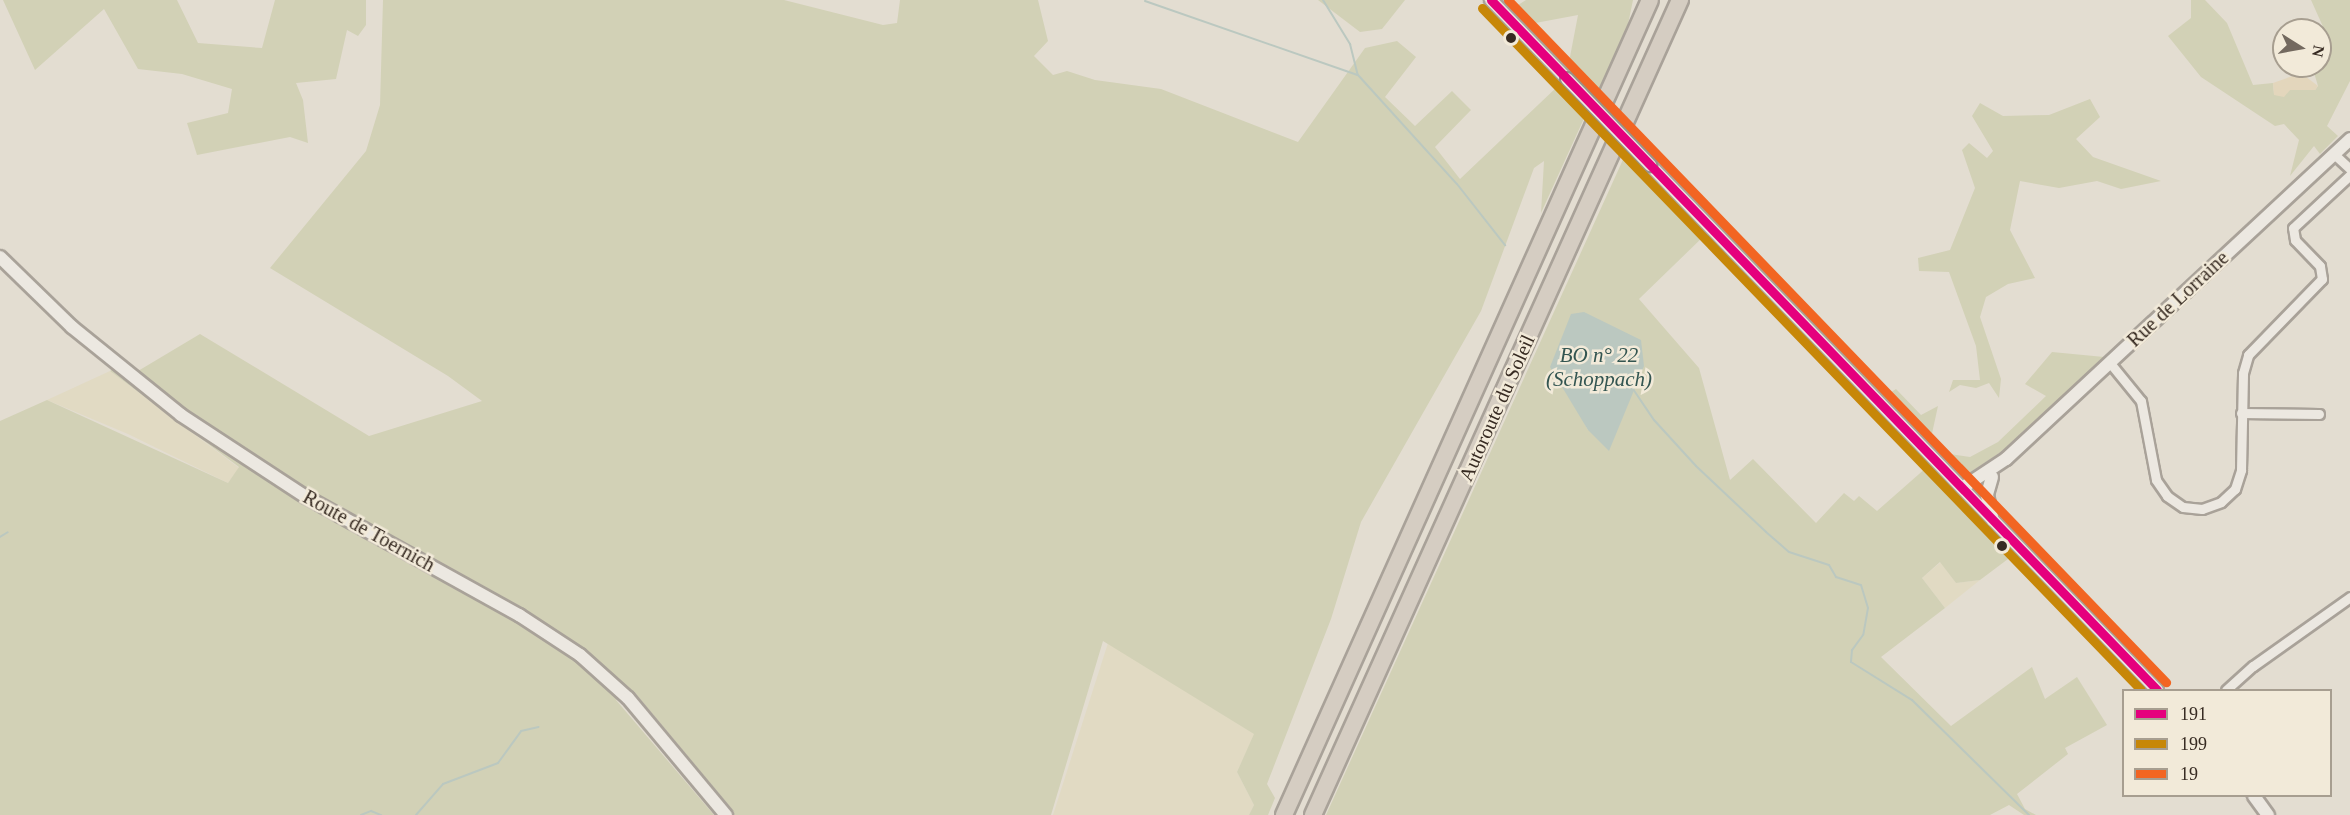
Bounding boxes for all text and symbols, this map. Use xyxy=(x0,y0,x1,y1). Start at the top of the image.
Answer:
north arrow xyxy=(2272,18,2332,78)
unlabelled marker xyxy=(1505,32,1517,44)
text: N xyxy=(2309,44,2328,58)
street label: Rue de Lorraine xyxy=(2122,246,2234,352)
street label: Autoroute du Soleil xyxy=(1454,331,1540,485)
water label: BO n° 22 (Schoppach) xyxy=(1546,342,1652,392)
street label: Route de Toernich xyxy=(299,485,439,577)
unlabelled marker xyxy=(1996,540,2008,552)
legend xyxy=(2122,689,2332,797)
text: 191 xyxy=(2180,704,2207,724)
text: 199 xyxy=(2180,734,2207,754)
text: 19 xyxy=(2180,764,2198,784)

